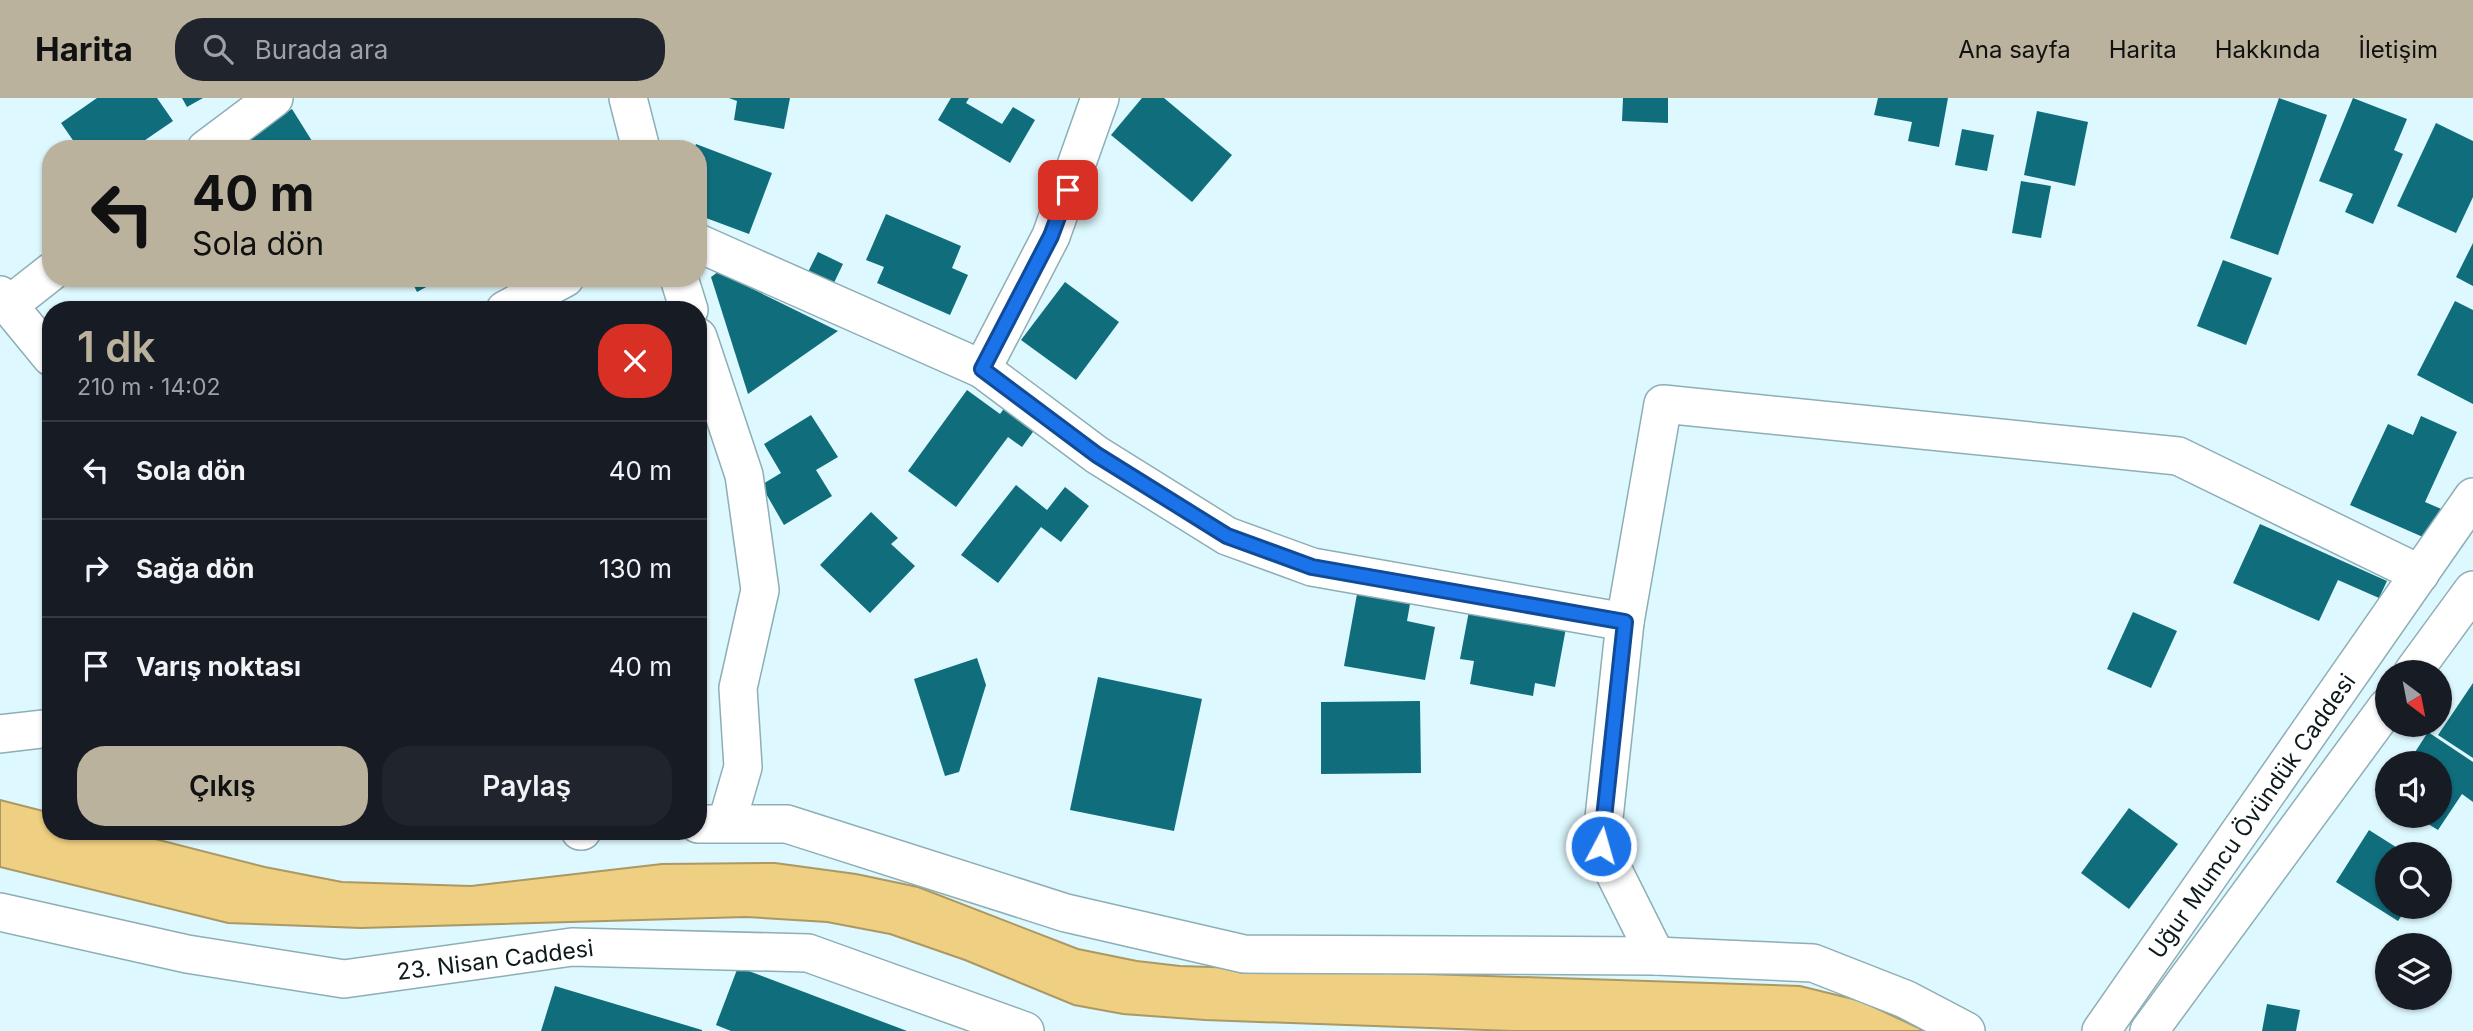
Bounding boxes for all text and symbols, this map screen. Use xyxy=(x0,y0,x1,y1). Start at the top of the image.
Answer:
search box xyxy=(175,18,665,81)
text: Harita xyxy=(35,29,133,69)
icon: search xyxy=(199,30,237,68)
text: Burada ara xyxy=(255,34,388,65)
text: Ana sayfa xyxy=(1958,35,2071,64)
text: Harita xyxy=(2109,35,2177,64)
text: Hakkında xyxy=(2215,35,2321,64)
text: İletişim xyxy=(2359,35,2438,64)
pin xyxy=(1038,160,1098,220)
text: 40 m xyxy=(192,164,315,223)
icon: left xyxy=(77,168,168,259)
icon: arrive xyxy=(1049,171,1087,209)
text: Sola dön xyxy=(192,224,324,263)
text: 1 dk xyxy=(77,321,155,372)
button: close xyxy=(598,324,672,398)
text: 210 m · 14:02 xyxy=(77,373,220,401)
icon: left xyxy=(77,451,115,489)
text: Sola dön xyxy=(136,455,246,486)
text: 40 m xyxy=(609,455,672,486)
icon: right xyxy=(77,549,115,587)
text: Sağa dön xyxy=(136,553,254,584)
text: 130 m xyxy=(599,553,672,584)
icon: arrive xyxy=(77,647,115,685)
text: Varış noktası xyxy=(136,651,301,682)
text: 40 m xyxy=(609,651,672,682)
north arrow xyxy=(2375,660,2452,737)
map controls xyxy=(2375,660,2452,1010)
street label: Uğur Mumcu Övündük Caddesi xyxy=(2143,668,2361,964)
button: Çıkış xyxy=(77,746,368,826)
button: Paylaş xyxy=(382,746,672,826)
button: sound xyxy=(2375,751,2452,828)
position arrow xyxy=(1564,809,1638,883)
button: search xyxy=(2375,842,2452,919)
button: layers xyxy=(2375,933,2452,1010)
street label: 23. Nisan Caddesi xyxy=(395,934,595,986)

